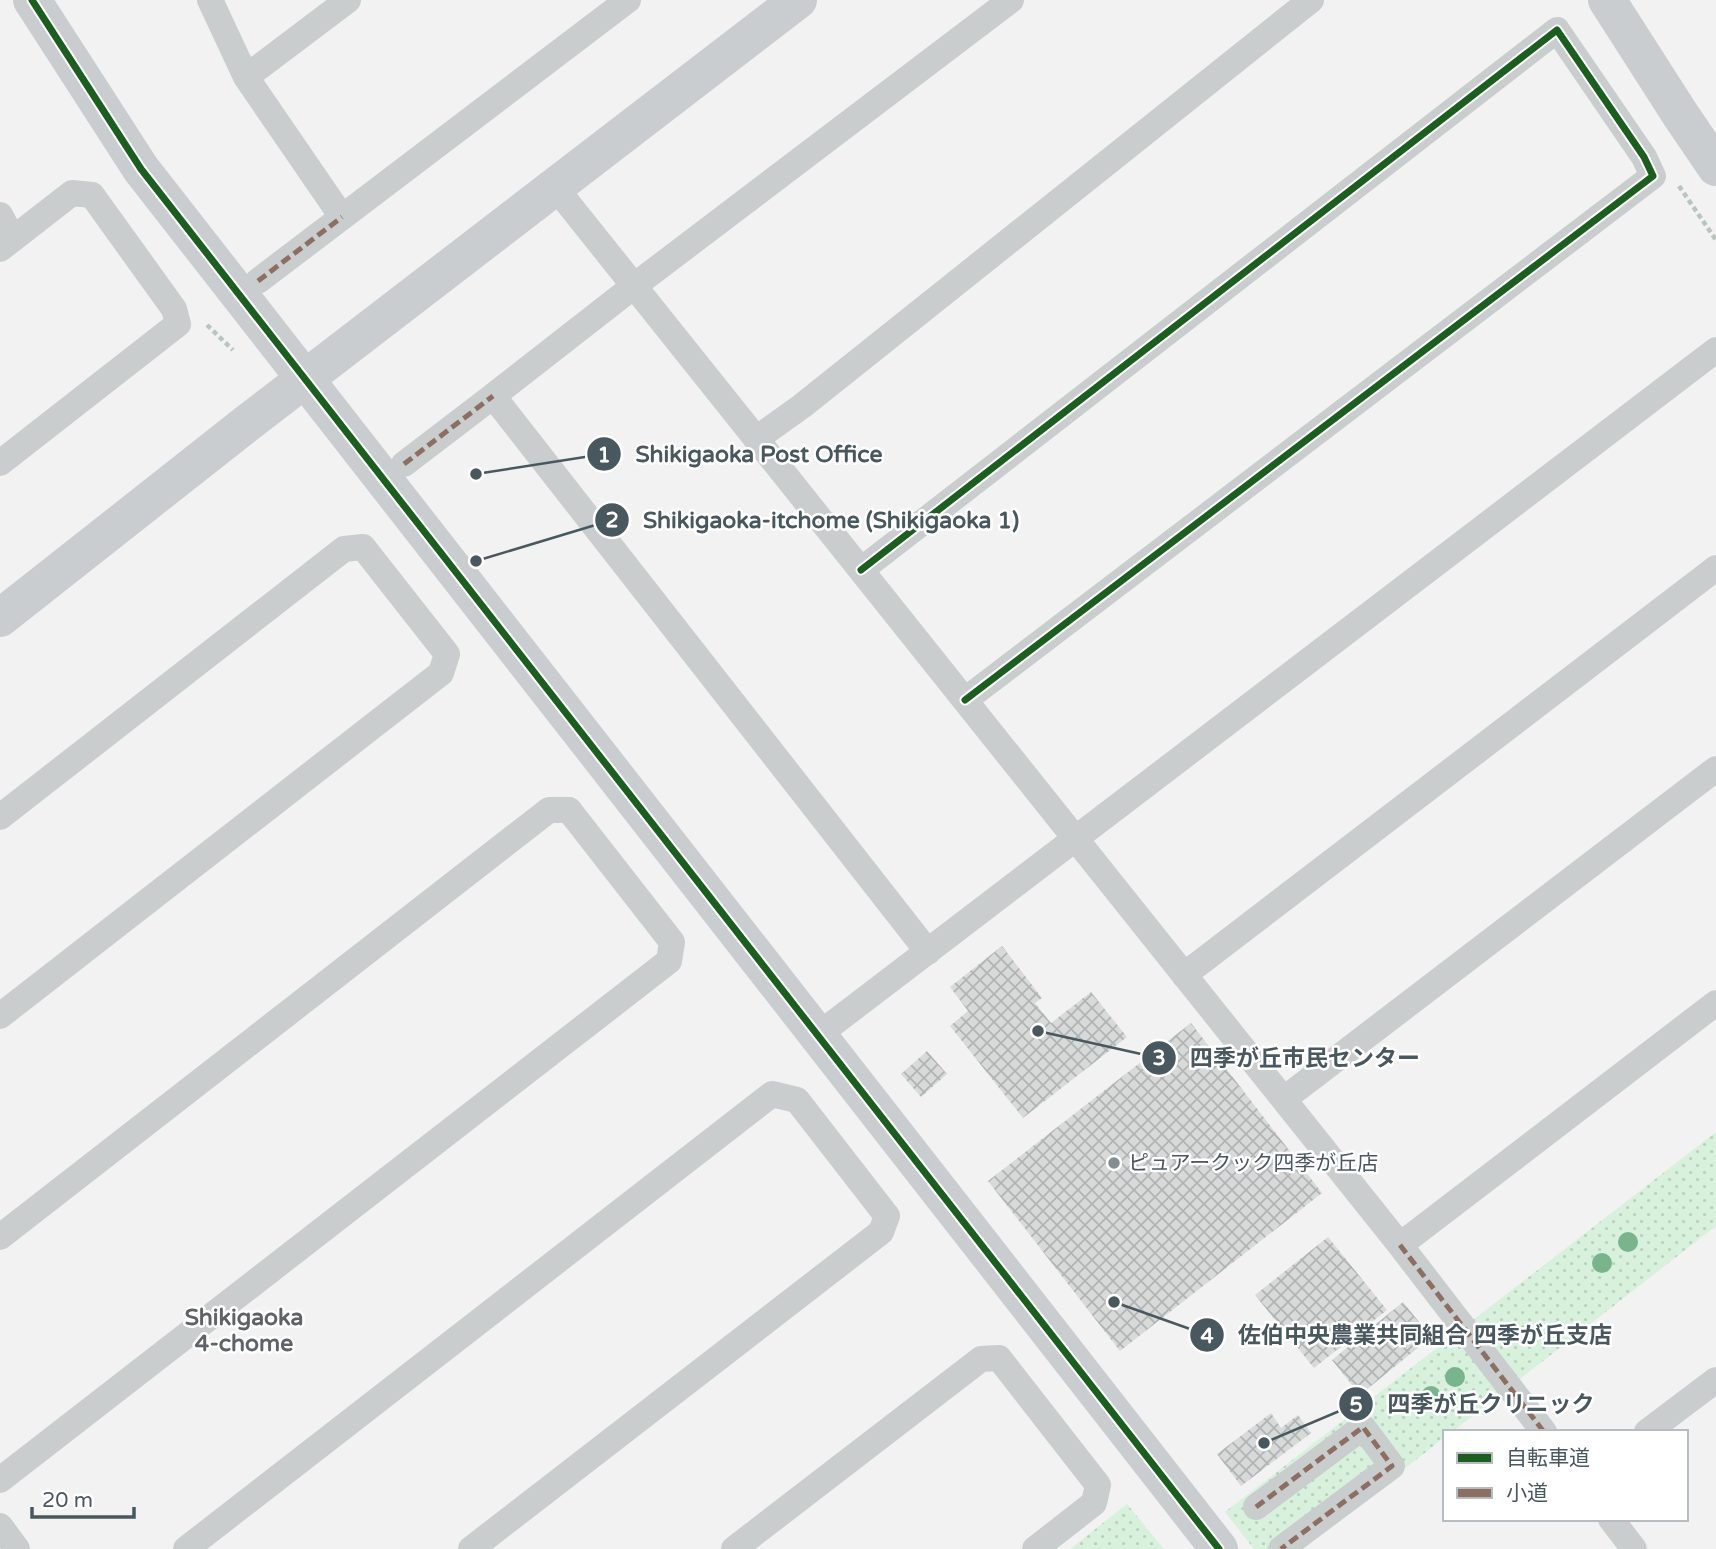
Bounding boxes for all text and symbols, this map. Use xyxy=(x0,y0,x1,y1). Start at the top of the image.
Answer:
callout: Shikigaoka Post Office xyxy=(587,432,897,476)
text: Shikigaoka Post Office xyxy=(635,441,883,469)
text: 1 xyxy=(597,443,611,468)
callout: Shikigaoka-itchome (Shikigaoka 1) xyxy=(594,498,1033,542)
text: Shikigaoka-itchome (Shikigaoka 1) xyxy=(643,507,1019,535)
text: 2 xyxy=(605,508,619,533)
callout: 四季が丘市民センター xyxy=(1141,1036,1434,1080)
text: 四季が丘市民センター xyxy=(1190,1045,1420,1073)
text: 3 xyxy=(1152,1046,1166,1071)
place label: ピュアークック四季が丘店 xyxy=(1128,1151,1378,1176)
marker: ピュアークック四季が丘店 xyxy=(1106,1155,1122,1171)
district label: Shikigaoka 4-chome xyxy=(185,1304,303,1358)
callout: 佐伯中央農業共同組合 四季が丘支店 xyxy=(1189,1313,1626,1357)
text: 佐伯中央農業共同組合 四季が丘支店 xyxy=(1238,1322,1612,1350)
text: 4 xyxy=(1200,1324,1214,1349)
callout: 四季が丘クリニック xyxy=(1339,1382,1609,1426)
text: 四季が丘クリニック xyxy=(1388,1391,1595,1419)
text: 5 xyxy=(1349,1393,1363,1418)
legend xyxy=(1443,1430,1688,1521)
text: 自転車道 xyxy=(1506,1446,1590,1471)
scale bar xyxy=(32,1476,133,1520)
text: 小道 xyxy=(1506,1481,1548,1506)
text: 20 m xyxy=(42,1488,93,1513)

